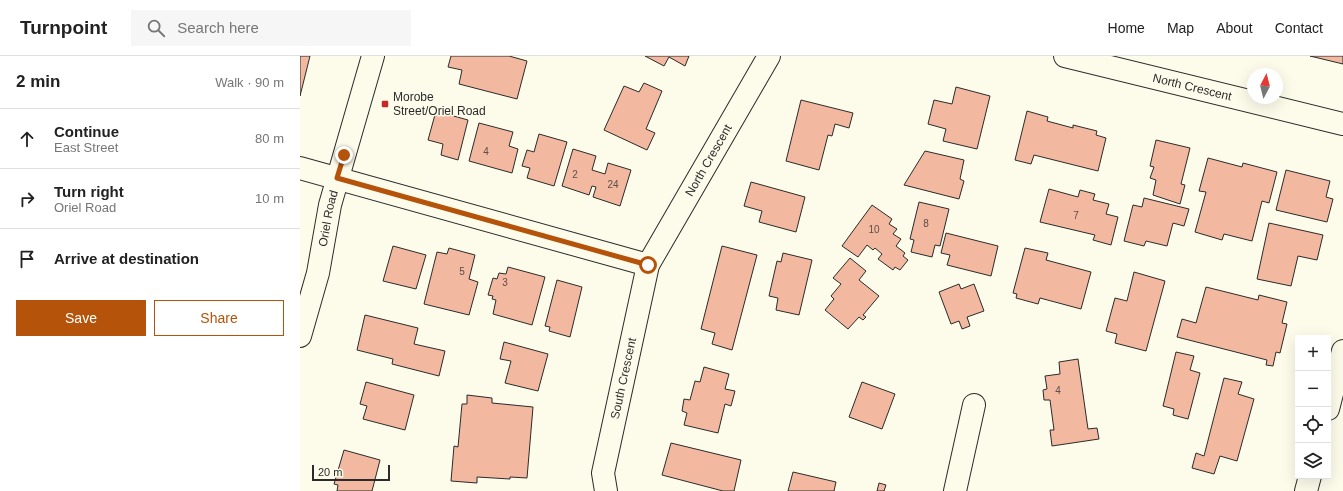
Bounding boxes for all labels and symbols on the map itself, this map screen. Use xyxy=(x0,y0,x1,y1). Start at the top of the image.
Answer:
north arrow xyxy=(1247,68,1283,104)
street label: North Crescent xyxy=(1151,71,1234,104)
place label: Morobe Street/Oriel Road xyxy=(393,90,486,118)
marker: Morobe Street/Oriel Road xyxy=(380,99,390,109)
street label: North Crescent xyxy=(682,121,735,199)
route end xyxy=(335,146,353,164)
house number: 4 xyxy=(483,146,489,157)
house number: 2 xyxy=(572,169,578,180)
house number: 24 xyxy=(607,179,619,190)
street label: Oriel Road xyxy=(316,188,341,248)
house number: 7 xyxy=(1073,210,1079,221)
house number: 8 xyxy=(923,218,929,229)
house number: 10 xyxy=(868,224,880,235)
route start xyxy=(639,256,657,274)
house number: 5 xyxy=(459,266,465,277)
house number: 3 xyxy=(502,277,508,288)
street label: South Crescent xyxy=(608,336,639,420)
house number: 4 xyxy=(1055,385,1061,396)
scale bar xyxy=(312,463,390,482)

